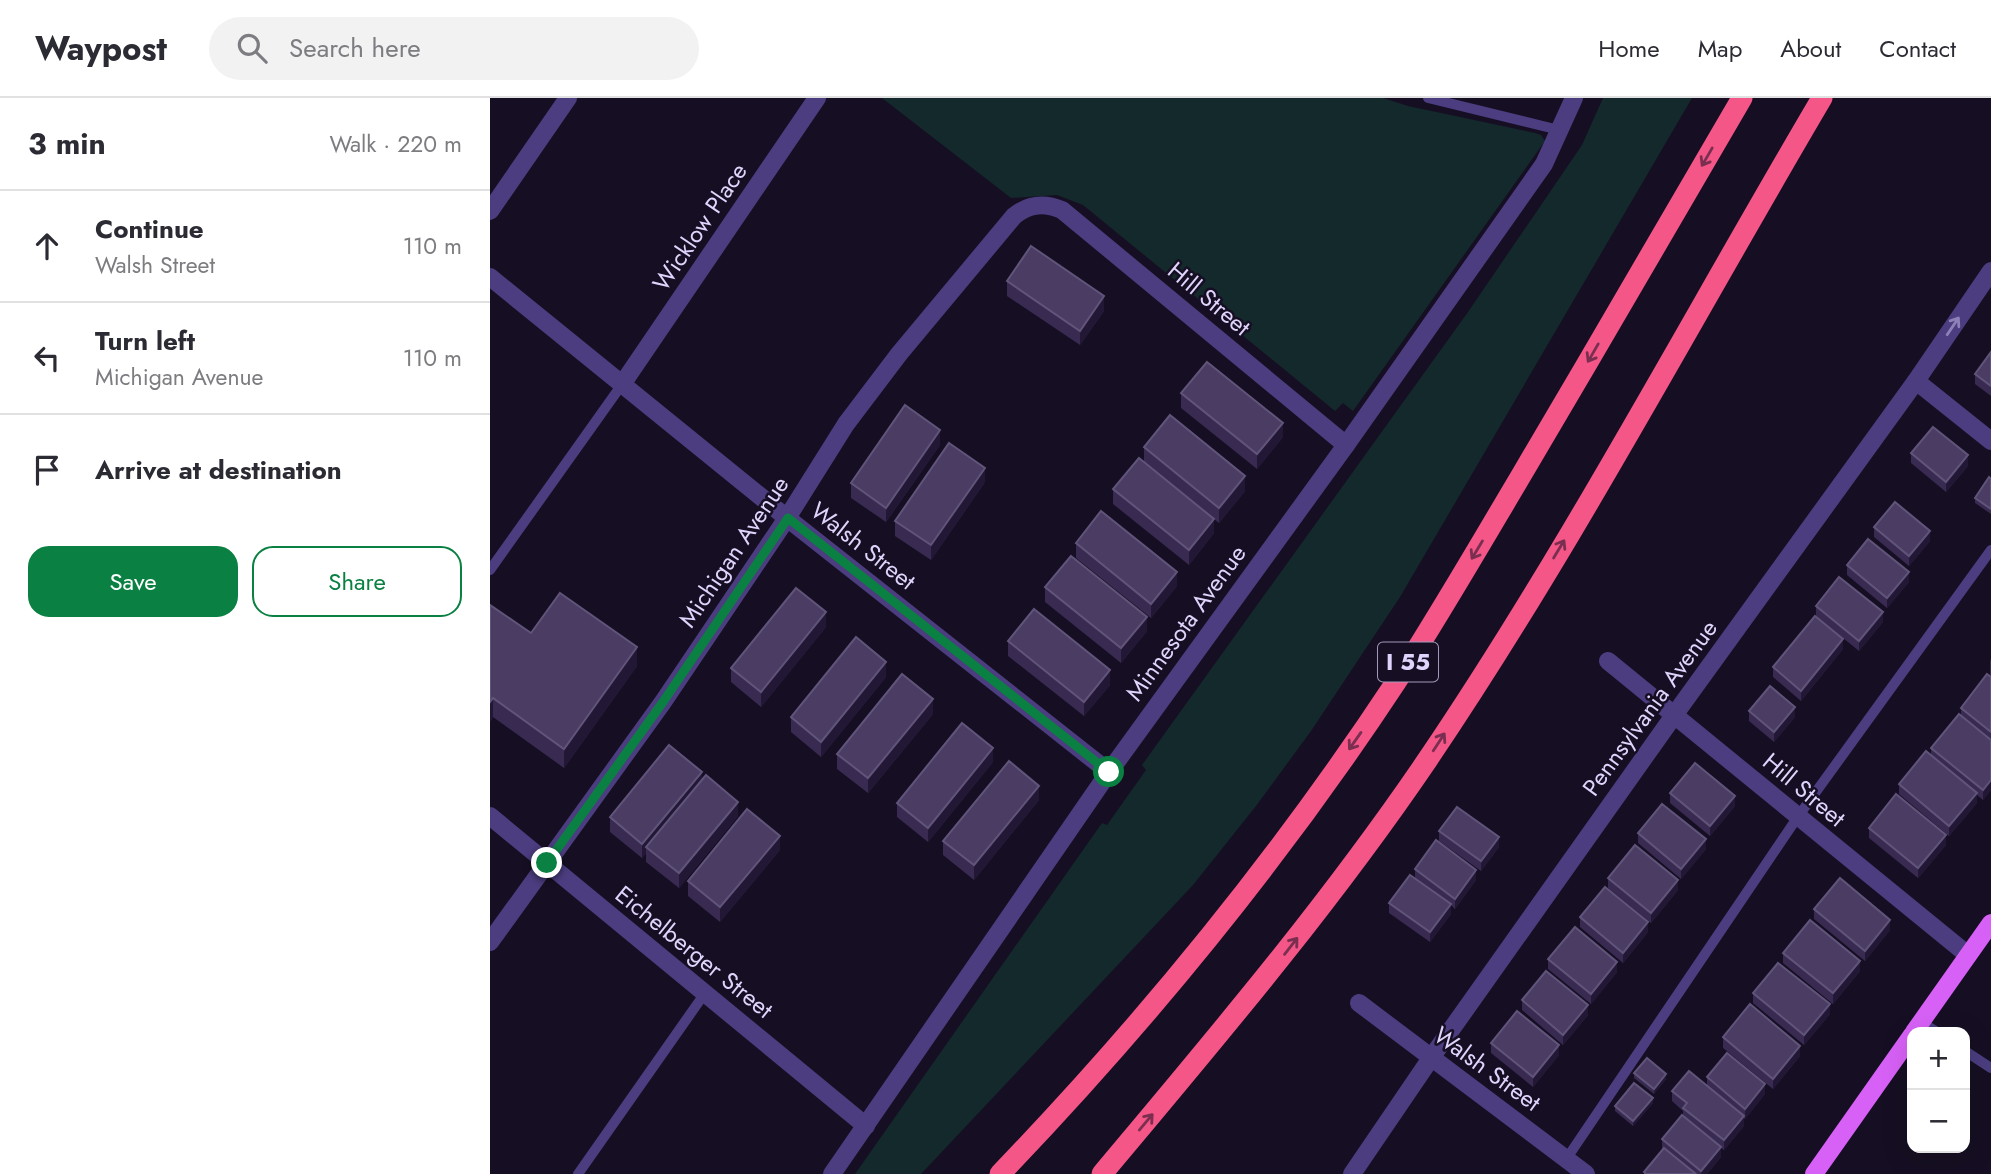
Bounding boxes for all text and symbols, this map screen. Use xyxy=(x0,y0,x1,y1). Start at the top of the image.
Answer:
search box xyxy=(209,17,699,80)
text: Waypost xyxy=(35,25,167,72)
icon: search xyxy=(233,29,271,67)
text: Search here xyxy=(289,29,421,67)
text: Home xyxy=(1598,31,1660,66)
text: Map xyxy=(1698,31,1742,66)
text: About xyxy=(1780,31,1841,66)
text: Contact xyxy=(1879,31,1956,66)
text: 3 min xyxy=(28,122,106,165)
text: Walk · 220 m xyxy=(330,127,462,161)
one-way arrow xyxy=(1700,146,1713,167)
street label: Wicklow Place xyxy=(644,156,755,298)
text: Continue xyxy=(95,210,204,248)
icon: ahead xyxy=(28,227,66,265)
text: 110 m xyxy=(403,229,462,263)
text: Walsh Street xyxy=(95,248,215,282)
street label: Hill Street xyxy=(1160,253,1259,344)
one-way arrow xyxy=(1946,317,1960,337)
text: Turn left xyxy=(95,322,195,360)
icon: left xyxy=(28,339,66,377)
text: 110 m xyxy=(403,341,462,375)
one-way arrow xyxy=(1585,343,1599,363)
text: Michigan Avenue xyxy=(95,360,263,394)
icon: arrive xyxy=(28,451,66,489)
text: Arrive at destination xyxy=(95,451,342,489)
street label: Michigan Avenue xyxy=(670,469,797,634)
street label: Walsh Street xyxy=(803,493,924,598)
street label: Minnesota Avenue xyxy=(1117,537,1254,708)
one-way arrow xyxy=(1470,539,1484,559)
one-way arrow xyxy=(1552,540,1566,560)
button: Save xyxy=(28,546,238,617)
button: Share xyxy=(252,546,462,617)
street label: Pennsylvania Avenue xyxy=(1574,612,1725,803)
road number: I 55 xyxy=(1378,642,1438,682)
one-way arrow xyxy=(1348,731,1362,750)
one-way arrow xyxy=(1432,733,1446,753)
street label: Hill Street xyxy=(1755,744,1854,835)
route start xyxy=(1093,756,1124,787)
route end xyxy=(531,847,562,878)
street label: Eichelberger Street xyxy=(608,877,781,1026)
one-way arrow xyxy=(1283,938,1298,956)
street label: Walsh Street xyxy=(1426,1018,1548,1120)
map controls xyxy=(1907,1027,1970,1153)
button: + xyxy=(1907,1027,1970,1090)
button: − xyxy=(1907,1090,1970,1153)
one-way arrow xyxy=(1138,1113,1154,1131)

